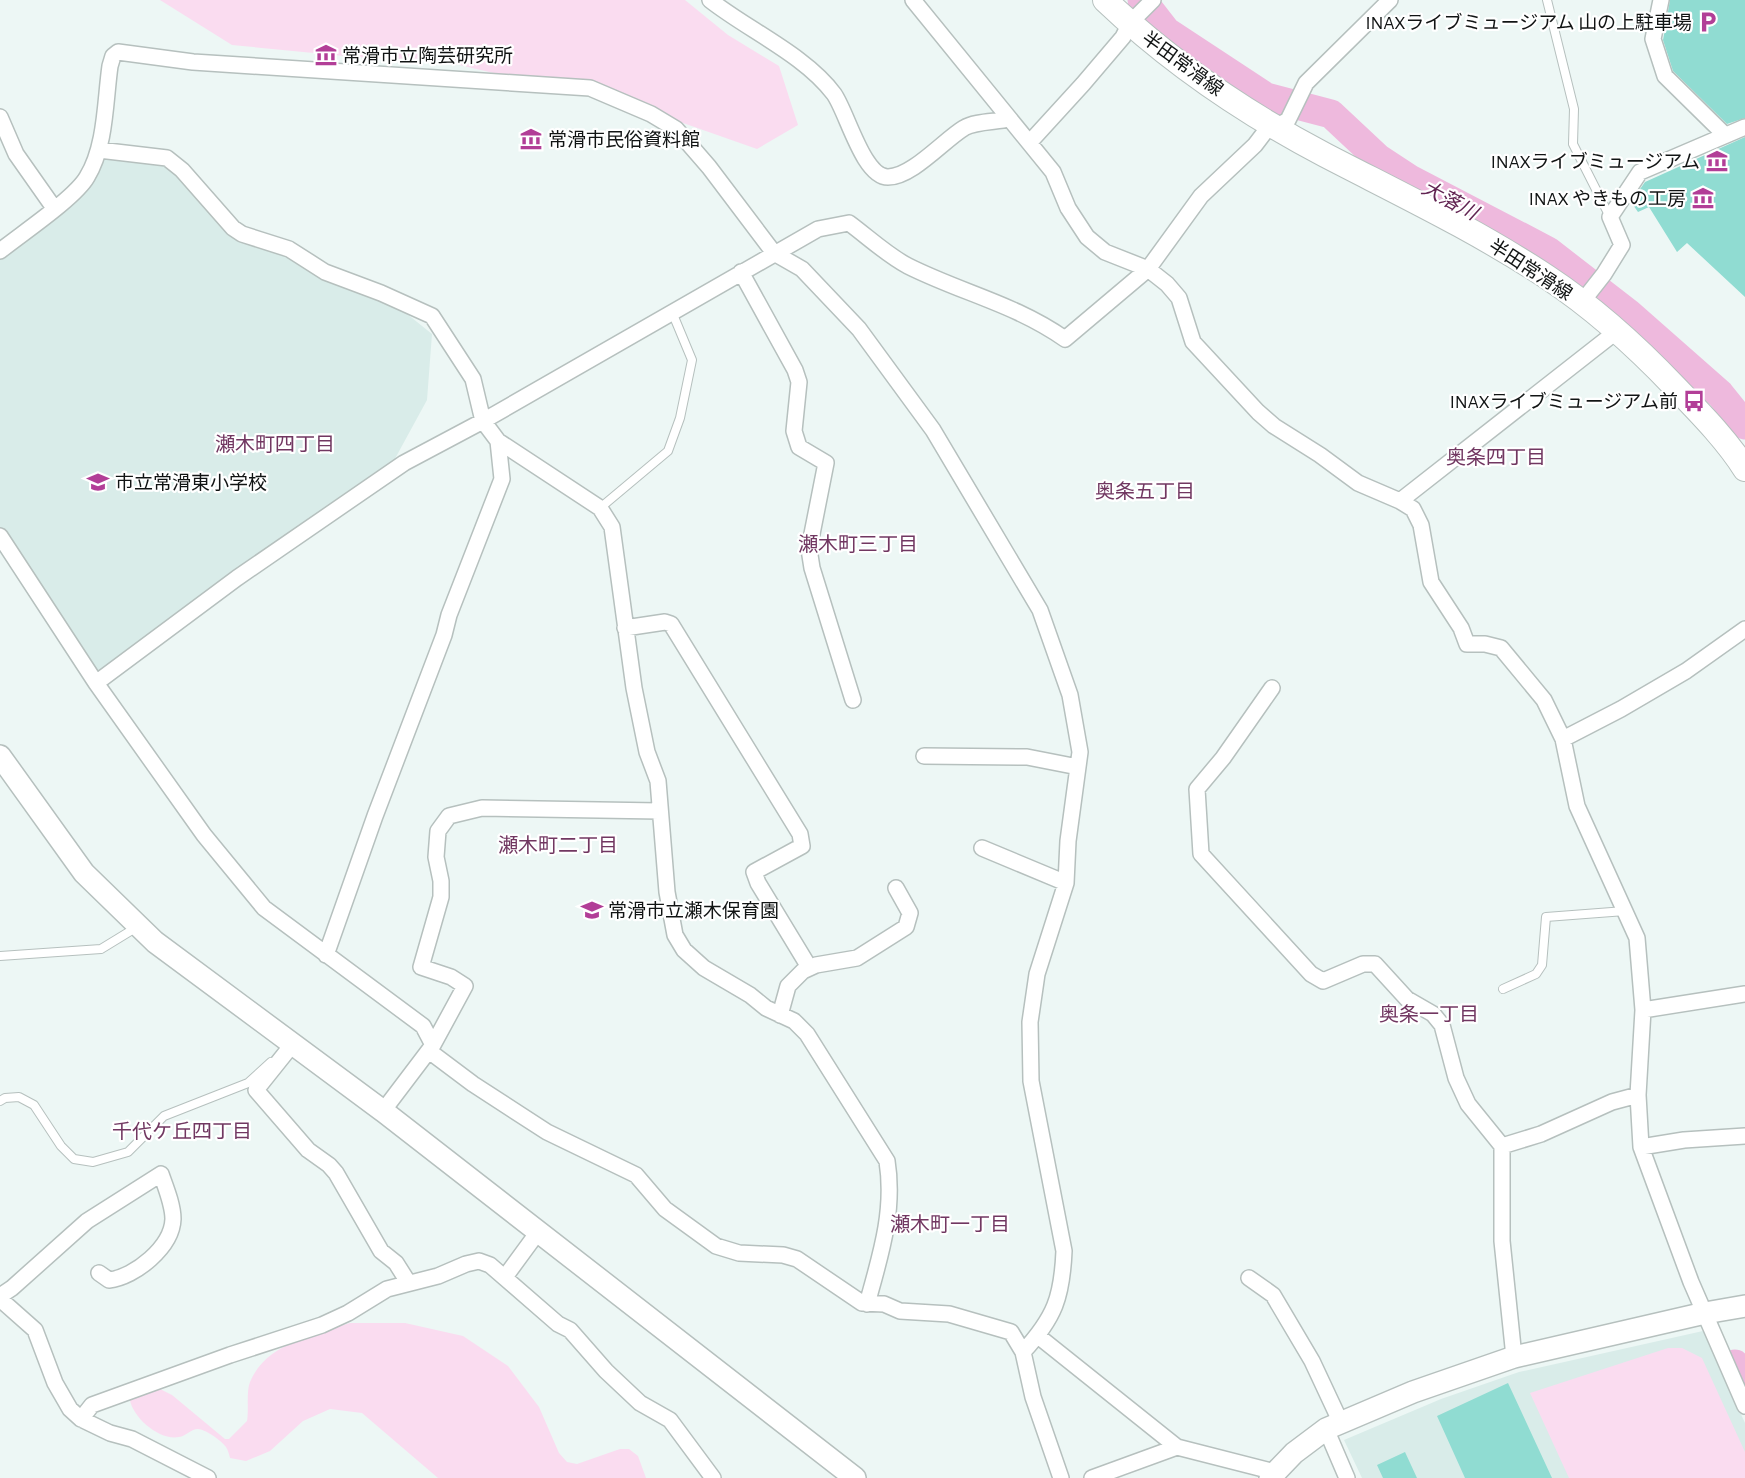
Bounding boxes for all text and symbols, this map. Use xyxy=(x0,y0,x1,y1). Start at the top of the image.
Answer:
parking icon: INAXライブミュージアム 山の上駐車場 xyxy=(1695,9,1721,35)
place label: INAXライブミュージアム 山の上駐車場 xyxy=(1366,12,1692,33)
street label: 半田常滑線 xyxy=(1138,27,1227,100)
museum icon: 常滑市立陶芸研究所 xyxy=(313,42,339,68)
place label: 常滑市立陶芸研究所 xyxy=(342,45,513,66)
museum icon: 常滑市民俗資料館 xyxy=(518,126,544,152)
place label: 常滑市民俗資料館 xyxy=(548,129,700,150)
museum icon: INAXライブミュージアム xyxy=(1704,148,1730,174)
place label: INAXライブミュージアム xyxy=(1491,151,1700,172)
water label: 大落川 xyxy=(1418,177,1483,225)
museum icon: INAX やきもの工房 xyxy=(1690,185,1716,211)
place label: INAX やきもの工房 xyxy=(1529,189,1686,209)
street label: 半田常滑線 xyxy=(1485,235,1576,304)
bus stop icon: INAXライブミュージアム前 xyxy=(1681,388,1707,414)
place label: INAXライブミュージアム前 xyxy=(1450,391,1678,412)
district label: 瀬木町四丁目 xyxy=(215,434,335,455)
district label: 奥条四丁目 xyxy=(1446,447,1546,468)
school or university icon: 市立常滑東小学校 xyxy=(85,469,111,495)
place label: 市立常滑東小学校 xyxy=(115,472,267,493)
district label: 奥条五丁目 xyxy=(1095,481,1195,502)
district label: 瀬木町三丁目 xyxy=(798,534,918,555)
district label: 瀬木町二丁目 xyxy=(498,835,618,856)
school or university icon: 常滑市立瀬木保育園 xyxy=(579,897,605,923)
place label: 常滑市立瀬木保育園 xyxy=(608,900,779,921)
district label: 奥条一丁目 xyxy=(1379,1004,1479,1025)
district label: 千代ケ丘四丁目 xyxy=(112,1121,252,1142)
district label: 瀬木町一丁目 xyxy=(890,1214,1010,1235)

